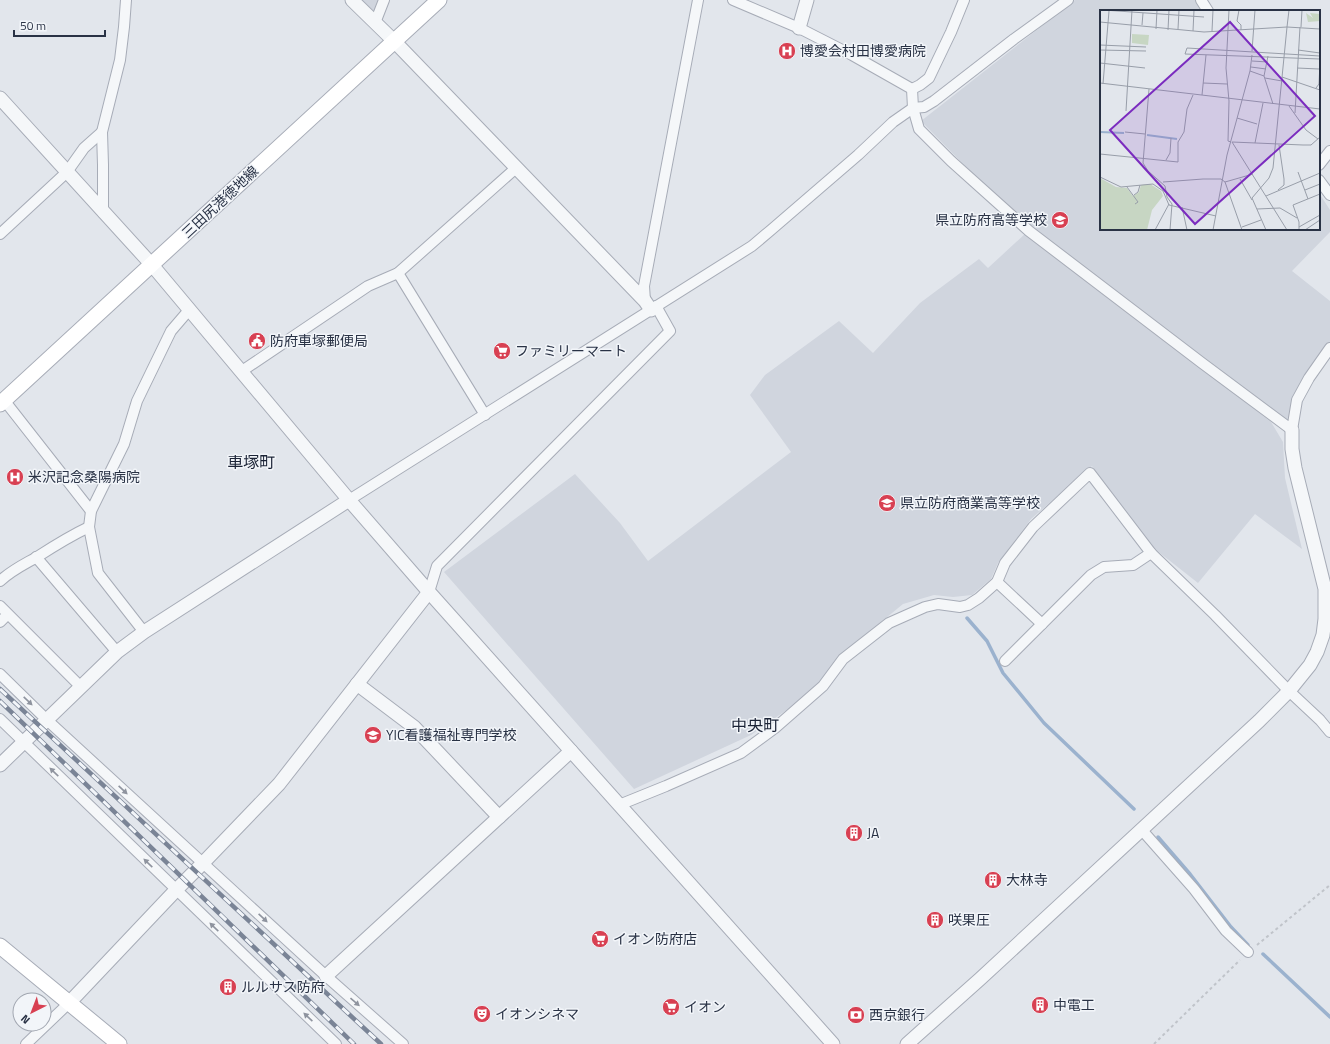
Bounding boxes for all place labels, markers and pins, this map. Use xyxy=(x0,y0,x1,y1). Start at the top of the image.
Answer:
place label: 博愛会村田博愛病院 xyxy=(800,40,926,61)
hospital icon: 博愛会村田博愛病院 xyxy=(777,41,797,61)
place label: 県立防府高等学校 xyxy=(935,209,1047,230)
school or university icon: 県立防府高等学校 xyxy=(1050,210,1070,230)
place label: 防府車塚郵便局 xyxy=(270,330,368,351)
public building icon: 防府車塚郵便局 xyxy=(247,331,267,351)
place label: ファミリーマート xyxy=(515,340,627,361)
supermarket icon: ファミリーマート xyxy=(492,341,512,361)
place label: 米沢記念桑陽病院 xyxy=(28,466,140,487)
hospital icon: 米沢記念桑陽病院 xyxy=(5,467,25,487)
place label: 県立防府商業高等学校 xyxy=(900,492,1040,513)
school or university icon: 県立防府商業高等学校 xyxy=(877,493,897,513)
place label: YIC看護福祉専門学校 xyxy=(386,724,517,745)
school or university icon: YIC看護福祉専門学校 xyxy=(363,725,383,745)
place label: JA xyxy=(867,822,880,843)
building icon: JA xyxy=(844,823,864,843)
place label: 大林寺 xyxy=(1006,869,1048,890)
building icon: 大林寺 xyxy=(983,870,1003,890)
place label: 咲果圧 xyxy=(948,909,990,930)
building icon: 咲果圧 xyxy=(925,910,945,930)
place label: イオン防府店 xyxy=(613,928,697,949)
supermarket icon: イオン防府店 xyxy=(590,929,610,949)
place label: ルルサス防府 xyxy=(241,976,325,997)
building icon: ルルサス防府 xyxy=(218,977,238,997)
place label: 中電工 xyxy=(1053,994,1095,1015)
building icon: 中電工 xyxy=(1030,995,1050,1015)
place label: イオン xyxy=(684,996,726,1017)
supermarket icon: イオン xyxy=(661,997,681,1017)
place label: イオンシネマ xyxy=(495,1003,579,1024)
theatre icon: イオンシネマ xyxy=(472,1004,492,1024)
place label: 西京銀行 xyxy=(869,1004,925,1025)
bank icon: 西京銀行 xyxy=(846,1005,866,1025)

